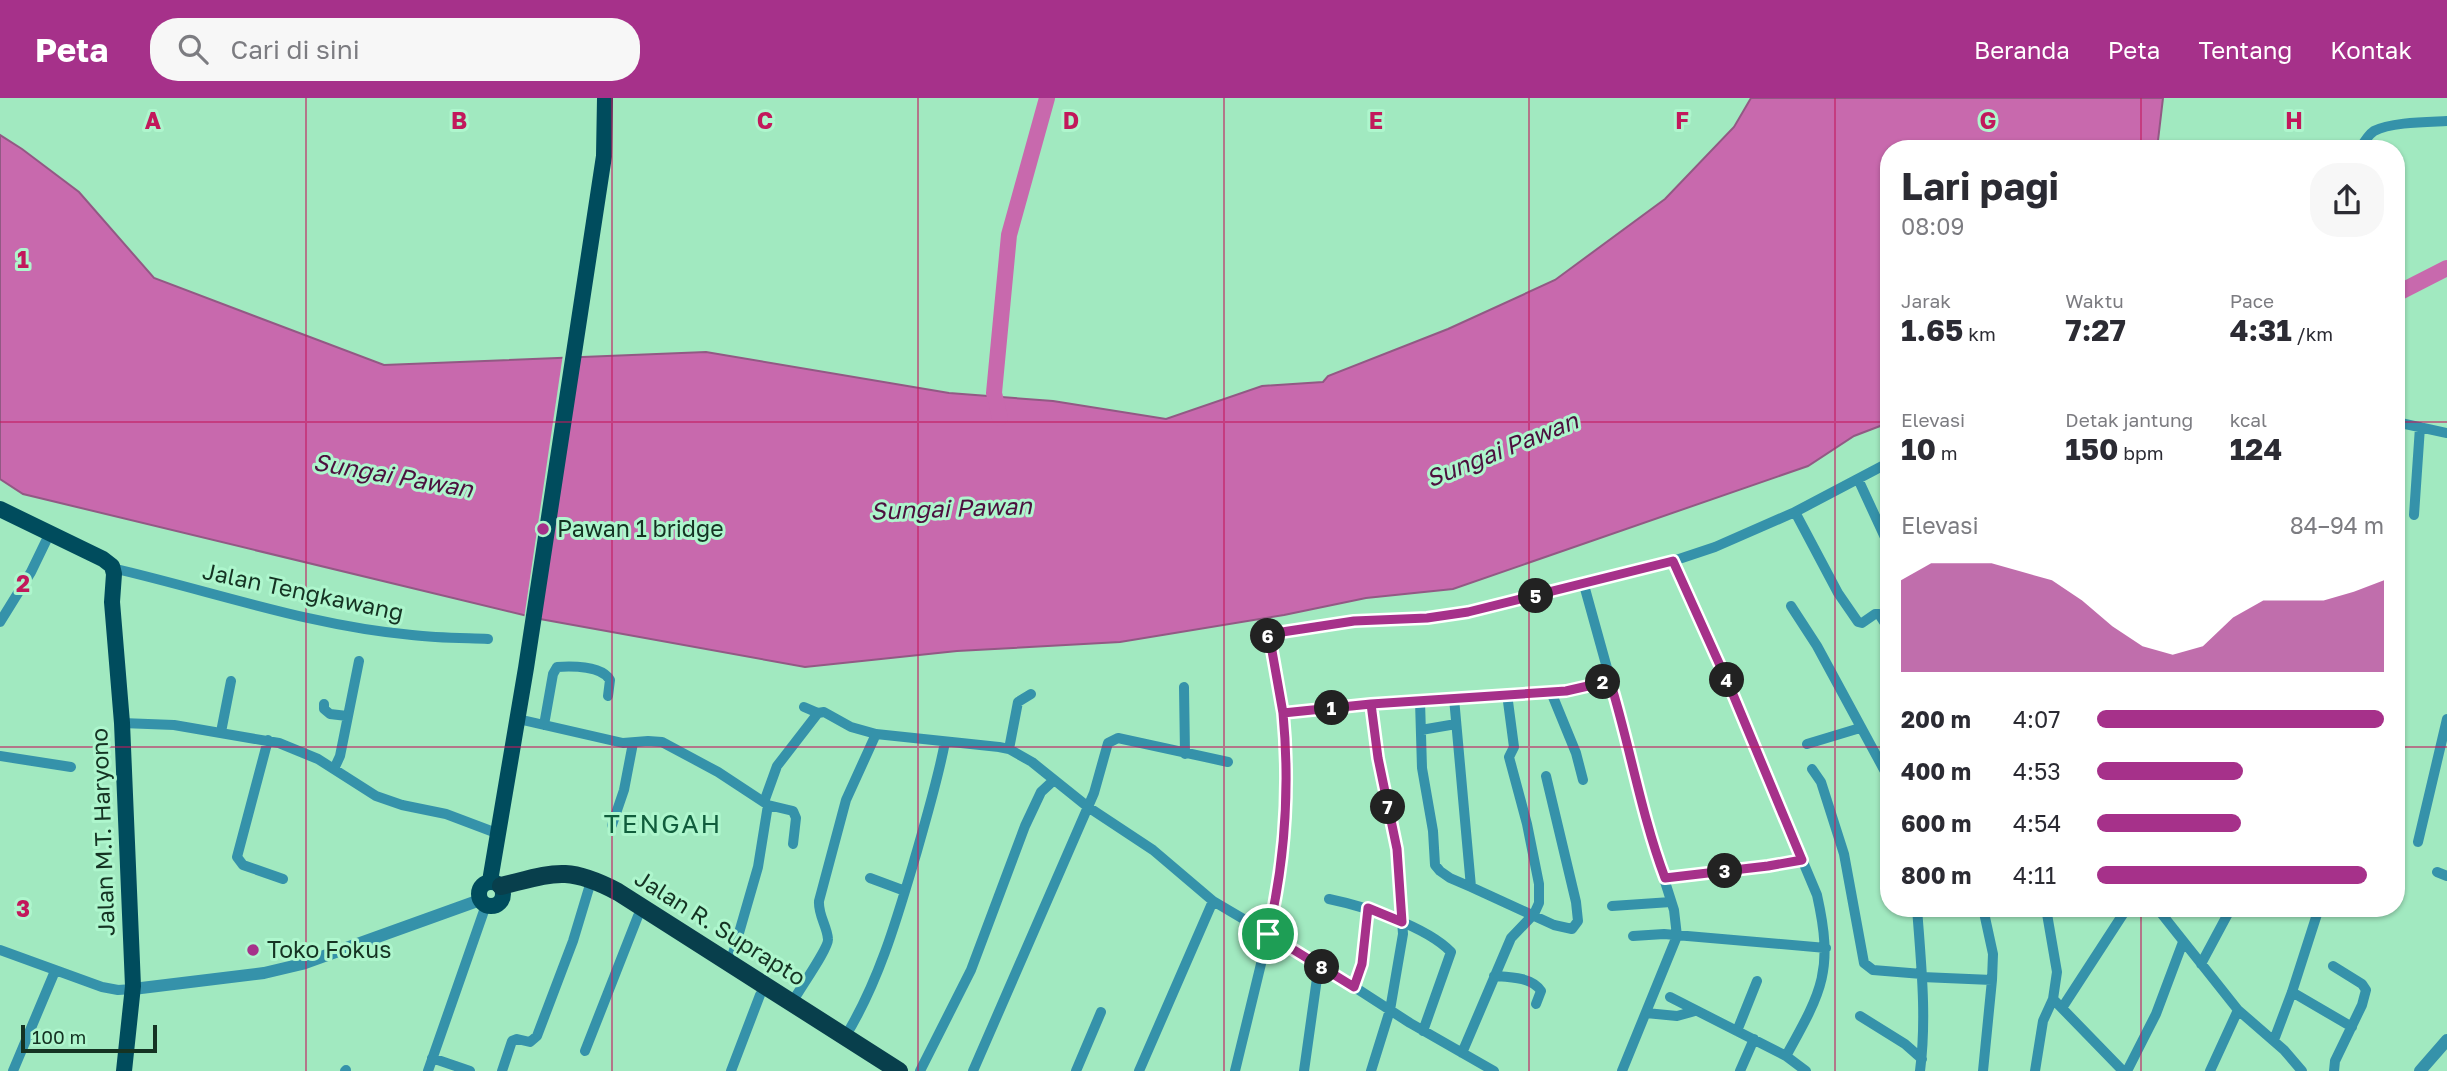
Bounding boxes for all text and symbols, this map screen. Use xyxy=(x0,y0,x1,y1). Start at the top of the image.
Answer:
search box xyxy=(150,18,640,81)
text: Peta xyxy=(35,30,108,69)
icon: search xyxy=(174,30,212,68)
text: Cari di sini xyxy=(230,34,360,65)
text: Beranda xyxy=(1974,35,2070,64)
text: Peta xyxy=(2108,35,2160,64)
text: Tentang xyxy=(2198,35,2292,64)
text: Kontak xyxy=(2330,35,2412,64)
text: A xyxy=(145,106,162,134)
text: B xyxy=(451,106,467,134)
text: C xyxy=(757,106,773,134)
text: D xyxy=(1063,106,1079,134)
text: E xyxy=(1369,106,1383,134)
text: F xyxy=(1675,106,1689,134)
text: G xyxy=(1980,106,1996,134)
text: H xyxy=(2285,106,2303,134)
text: Lari pagi xyxy=(1901,163,2059,208)
button: share xyxy=(2310,163,2384,237)
text: 08:09 xyxy=(1901,212,1964,240)
text: 1 xyxy=(17,245,29,273)
text: Jarak xyxy=(1901,289,1951,312)
text: Waktu xyxy=(2065,289,2124,312)
text: Pace xyxy=(2230,289,2274,312)
text: 1.65 xyxy=(1901,312,1963,348)
text: 7:27 xyxy=(2065,312,2126,348)
text: 4:31 xyxy=(2230,312,2292,348)
text: km xyxy=(1963,322,1996,345)
text: /km xyxy=(2292,322,2333,345)
water label: Sungai Pawan xyxy=(1421,404,1583,493)
text: Elevasi xyxy=(1901,408,1965,431)
text: Detak jantung xyxy=(2065,408,2193,431)
text: kcal xyxy=(2230,408,2267,431)
text: 10 xyxy=(1901,431,1936,467)
text: 150 xyxy=(2065,431,2119,467)
text: 124 xyxy=(2230,431,2282,467)
text: m xyxy=(1936,441,1958,464)
text: bpm xyxy=(2119,441,2164,464)
water label: Sungai Pawan xyxy=(311,446,477,504)
water label: Sungai Pawan xyxy=(870,490,1033,526)
text: Elevasi xyxy=(1901,511,1979,539)
text: 84–94 m xyxy=(2290,511,2384,539)
place label: Pawan 1 bridge xyxy=(557,514,723,542)
marker: Pawan 1 bridge xyxy=(535,521,551,537)
street label: Jalan Tengkawang xyxy=(200,556,406,626)
text: 2 xyxy=(16,569,30,597)
pin: 5 xyxy=(1518,578,1554,614)
text: 5 xyxy=(1530,584,1541,607)
pin: 6 xyxy=(1250,618,1286,654)
text: 6 xyxy=(1261,624,1274,647)
pin: 4 xyxy=(1710,662,1744,698)
pin: 2 xyxy=(1586,664,1620,700)
text: 4 xyxy=(1721,668,1732,691)
text: 2 xyxy=(1597,670,1608,693)
pin: 1 xyxy=(1314,690,1350,726)
text: 1 xyxy=(1327,696,1336,719)
text: 200 m xyxy=(1901,705,1971,733)
text: 4:07 xyxy=(2013,705,2060,733)
street label: Jalan M.T. Haryono xyxy=(84,727,120,937)
text: 400 m xyxy=(1901,757,1971,785)
text: 4:53 xyxy=(2013,757,2061,785)
pin: 7 xyxy=(1370,790,1406,824)
text: 7 xyxy=(1382,795,1393,818)
district label: TENGAH xyxy=(604,808,722,839)
text: 600 m xyxy=(1901,809,1971,837)
text: 4:54 xyxy=(2013,809,2061,837)
pin: 3 xyxy=(1708,854,1742,888)
text: 3 xyxy=(1719,859,1730,882)
text: 800 m xyxy=(1901,861,1972,889)
text: 4:11 xyxy=(2013,861,2056,889)
street label: Jalan R. Suprapto xyxy=(630,863,811,991)
text: 3 xyxy=(16,894,30,922)
pin xyxy=(1238,904,1298,964)
icon: arrive xyxy=(1249,915,1287,953)
place label: Toko Fokus xyxy=(267,935,391,963)
marker: Toko Fokus xyxy=(245,942,261,958)
pin: 8 xyxy=(1304,950,1340,984)
text: 8 xyxy=(1315,955,1328,978)
scale bar xyxy=(21,1022,158,1054)
text: 100 m xyxy=(32,1025,86,1048)

